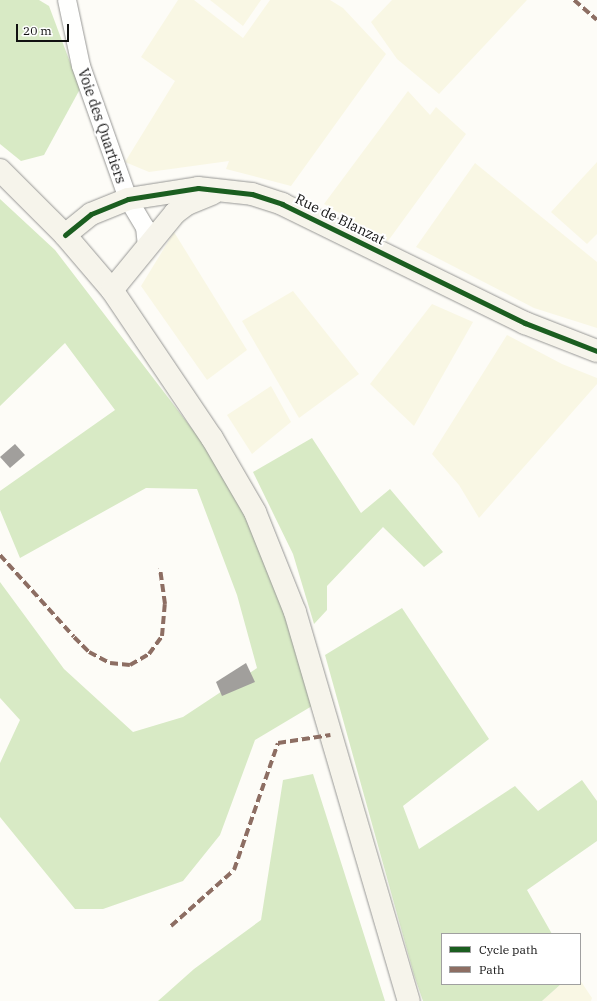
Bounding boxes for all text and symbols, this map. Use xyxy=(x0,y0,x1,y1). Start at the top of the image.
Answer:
scale bar xyxy=(18,16,71,42)
text: 20 m xyxy=(23,23,52,38)
street label: Voie des Quartiers xyxy=(74,66,130,186)
street label: Rue de Blanzat xyxy=(292,190,388,248)
legend xyxy=(441,933,581,985)
text: Cycle path xyxy=(479,942,538,957)
text: Path xyxy=(479,962,504,977)

